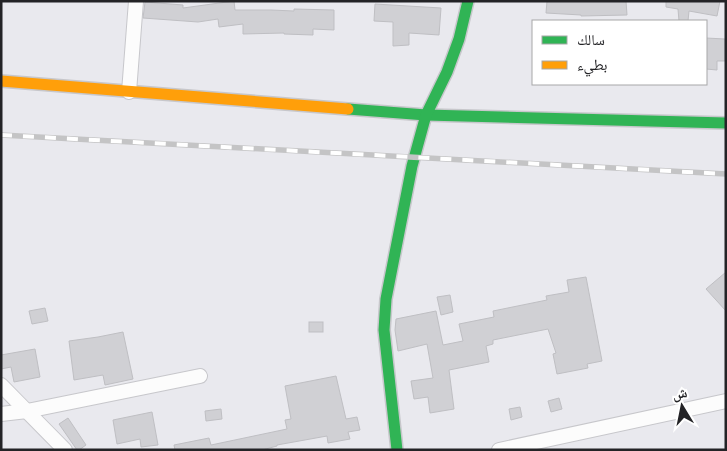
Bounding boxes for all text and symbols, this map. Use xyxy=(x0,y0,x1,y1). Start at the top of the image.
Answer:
legend xyxy=(532,20,707,85)
text: سالك xyxy=(577,29,605,50)
text: بطيء xyxy=(577,54,607,77)
north arrow xyxy=(657,381,707,431)
text: ش xyxy=(671,382,689,404)

